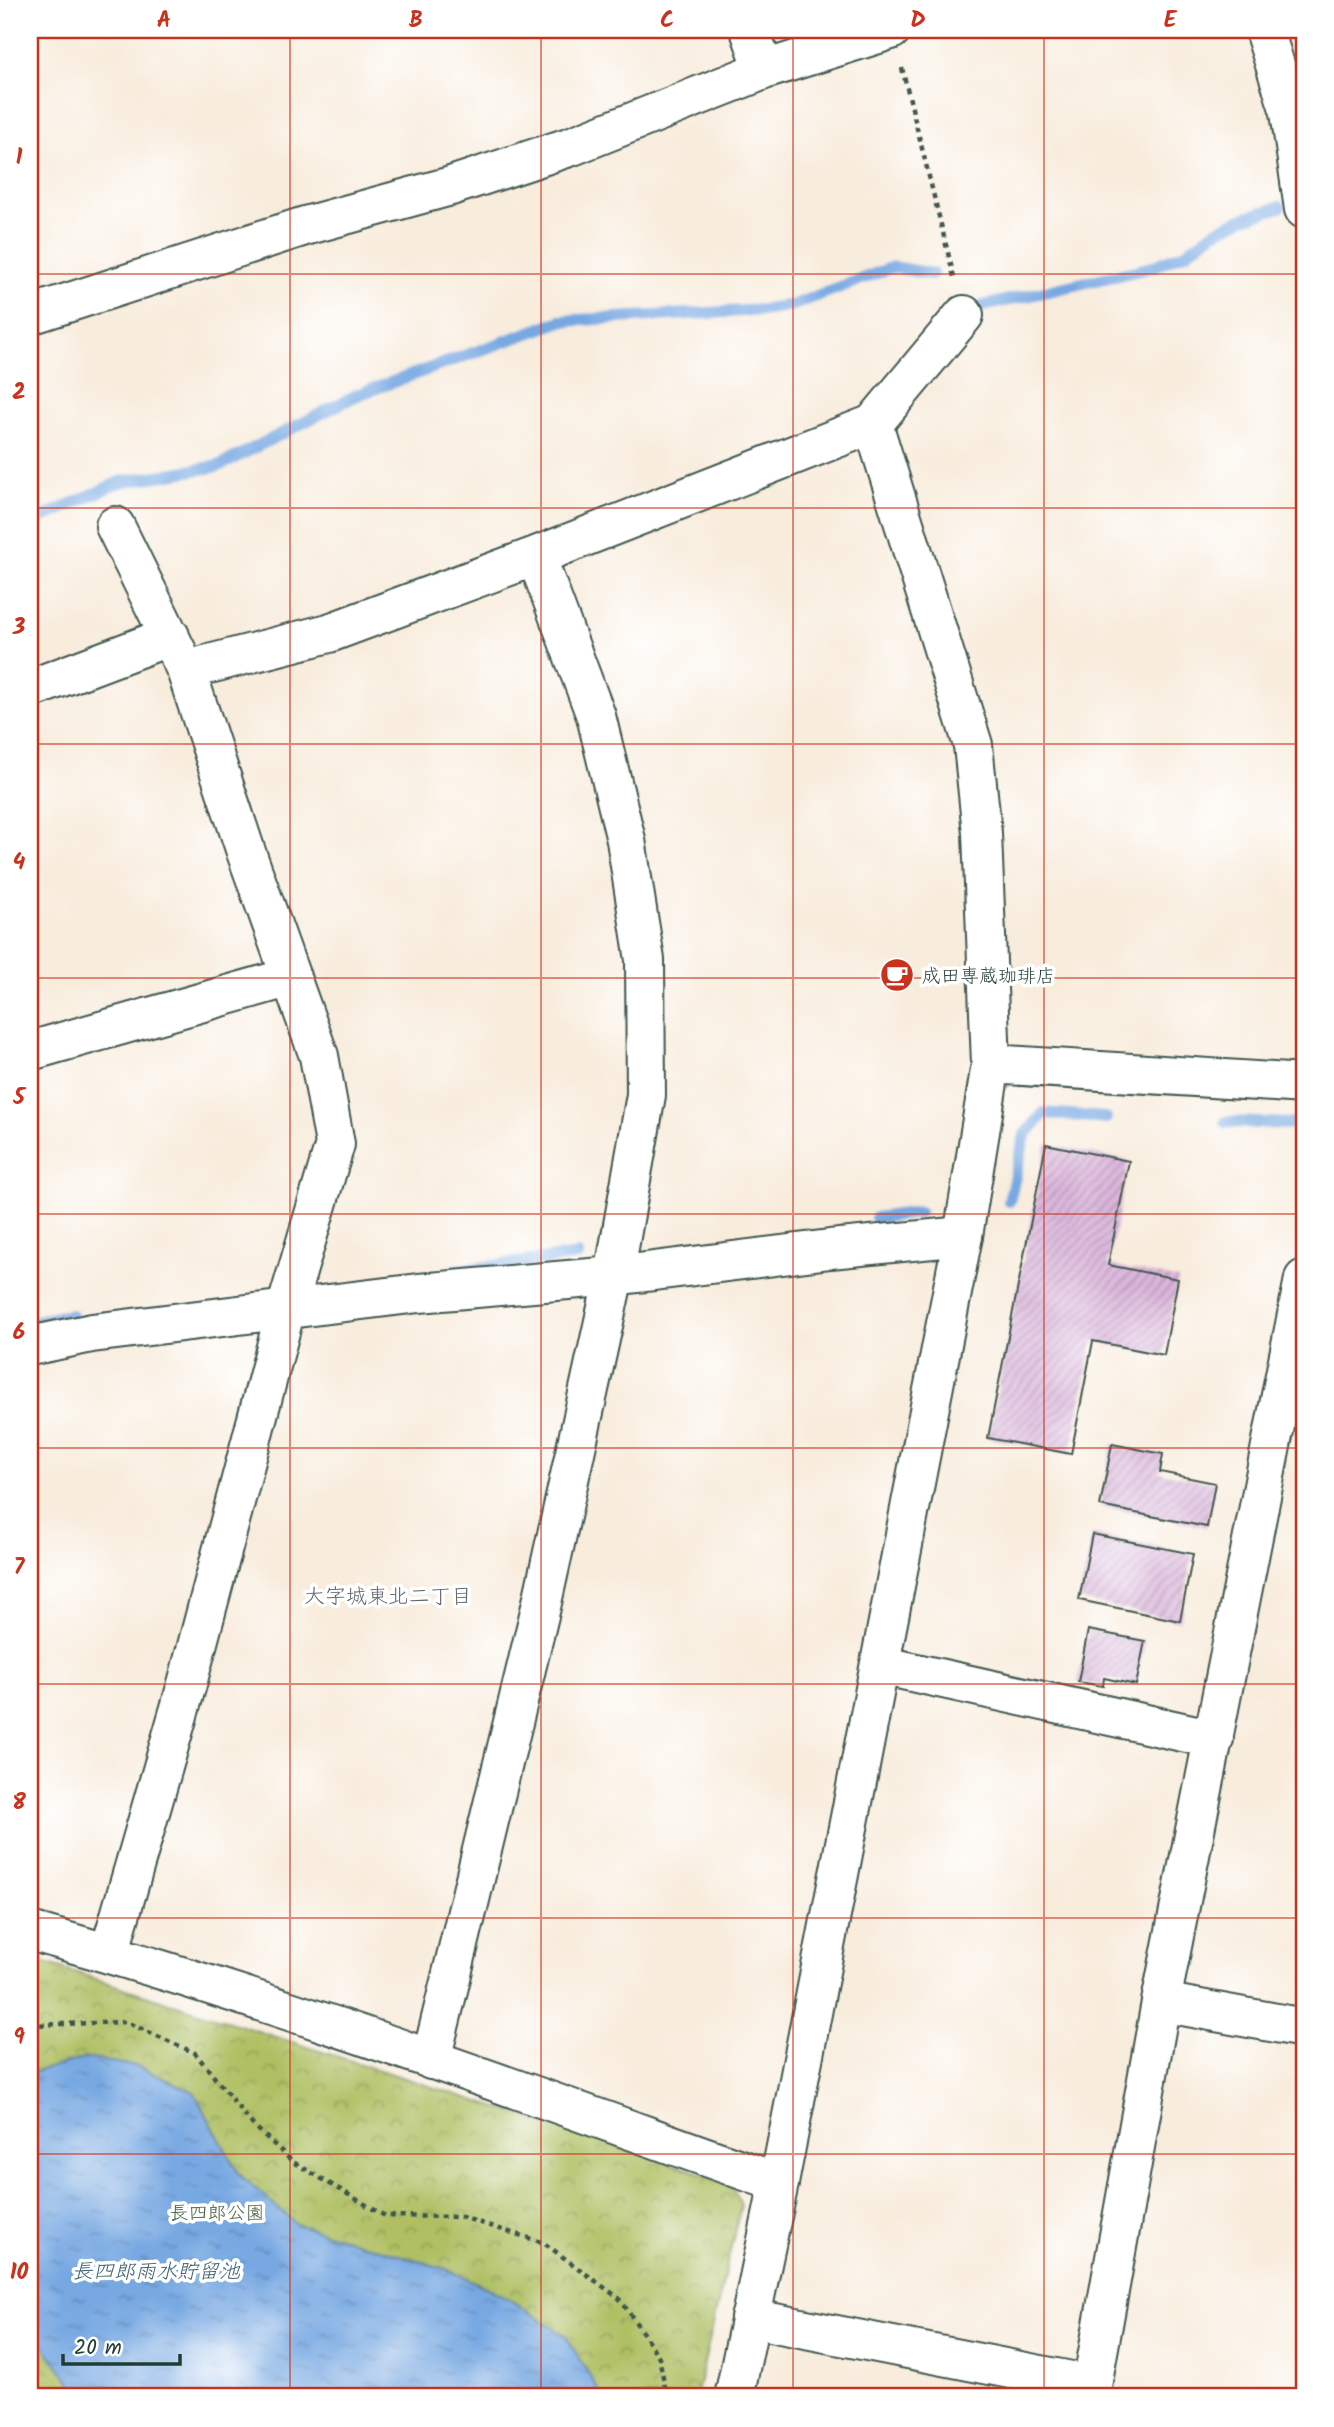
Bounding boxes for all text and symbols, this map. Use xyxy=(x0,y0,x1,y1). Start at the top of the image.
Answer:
text: A xyxy=(157,3,171,39)
text: B xyxy=(409,3,423,39)
text: C xyxy=(660,3,674,39)
text: D xyxy=(910,3,926,39)
text: E xyxy=(1164,3,1178,39)
text: 1 xyxy=(16,140,23,176)
text: 2 xyxy=(12,375,26,411)
text: 3 xyxy=(12,610,26,646)
text: 4 xyxy=(13,845,26,881)
cafe icon: 成田専蔵珈琲店 xyxy=(878,956,916,994)
place label: 成田専蔵珈琲店 xyxy=(922,962,1055,992)
text: 5 xyxy=(12,1080,27,1116)
text: 6 xyxy=(13,1315,25,1351)
text: 7 xyxy=(14,1550,26,1586)
district label: 大字城東北二丁目 xyxy=(304,1581,472,1614)
text: 8 xyxy=(12,1785,26,1821)
text: 9 xyxy=(13,2020,25,2056)
park label: 長四郎公園 xyxy=(169,2199,265,2229)
text: 10 xyxy=(10,2255,29,2291)
water label: 長四郎雨水貯留池 xyxy=(72,2256,241,2289)
scale bar xyxy=(63,2322,180,2366)
text: 20 m xyxy=(74,2332,122,2365)

